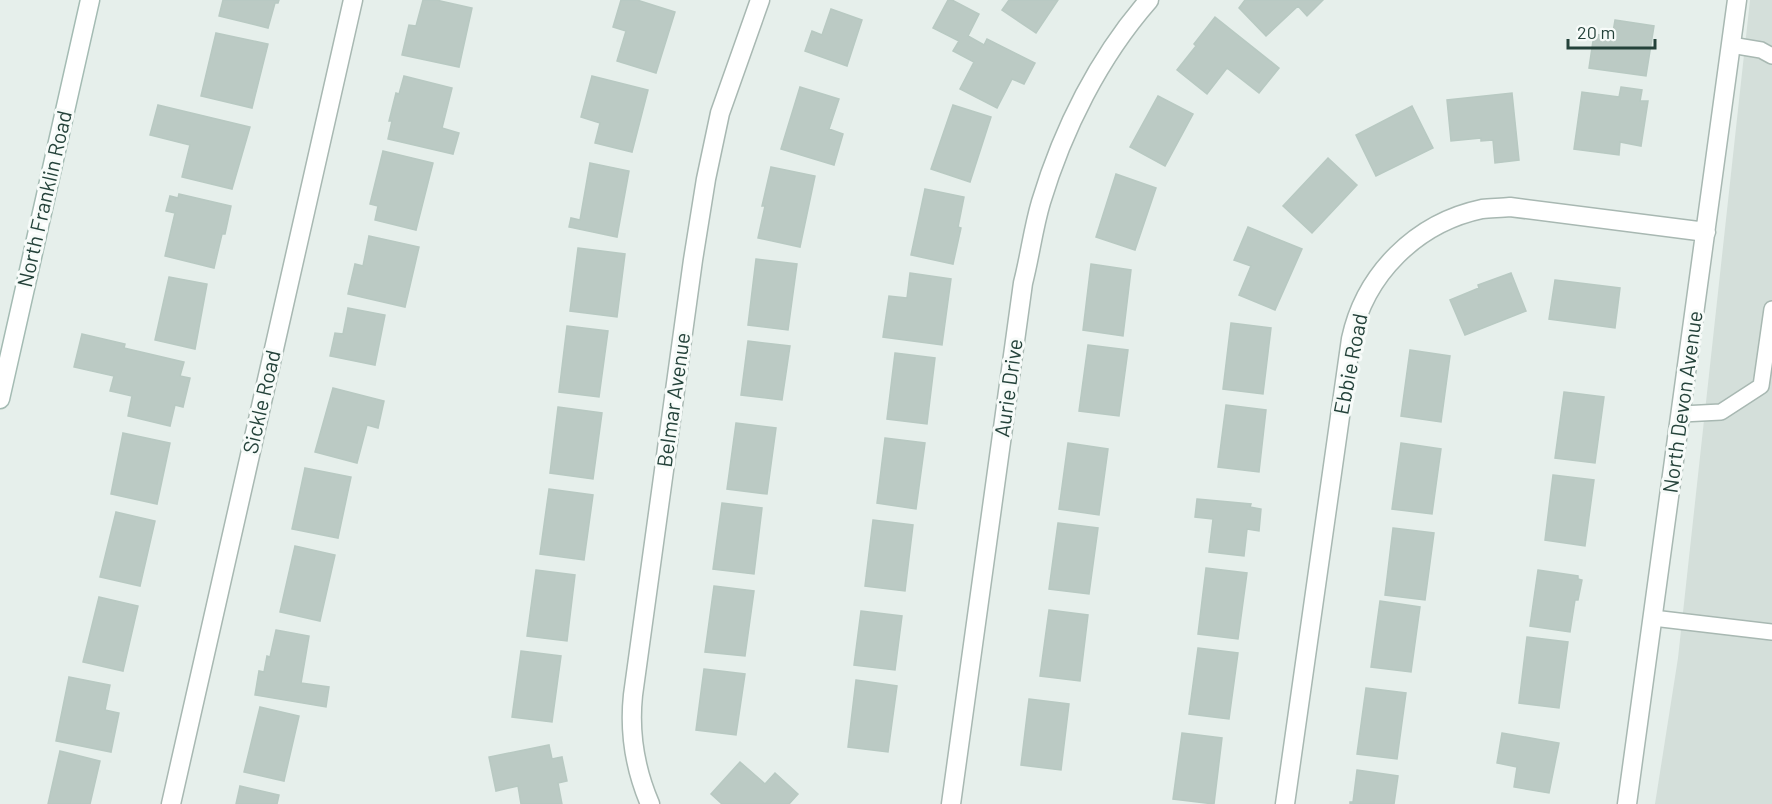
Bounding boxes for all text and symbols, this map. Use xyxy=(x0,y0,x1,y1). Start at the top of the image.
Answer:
scale bar xyxy=(1568,12,1655,50)
text: 20 m xyxy=(1577,21,1615,43)
street label: North Franklin Road xyxy=(11,108,76,290)
street label: North Devon Avenue xyxy=(1656,309,1707,495)
street label: Ebbie Road xyxy=(1327,311,1372,417)
street label: Belmar Avenue xyxy=(651,331,694,469)
street label: Aurie Drive xyxy=(988,337,1027,439)
street label: Sickle Road xyxy=(236,347,285,456)

